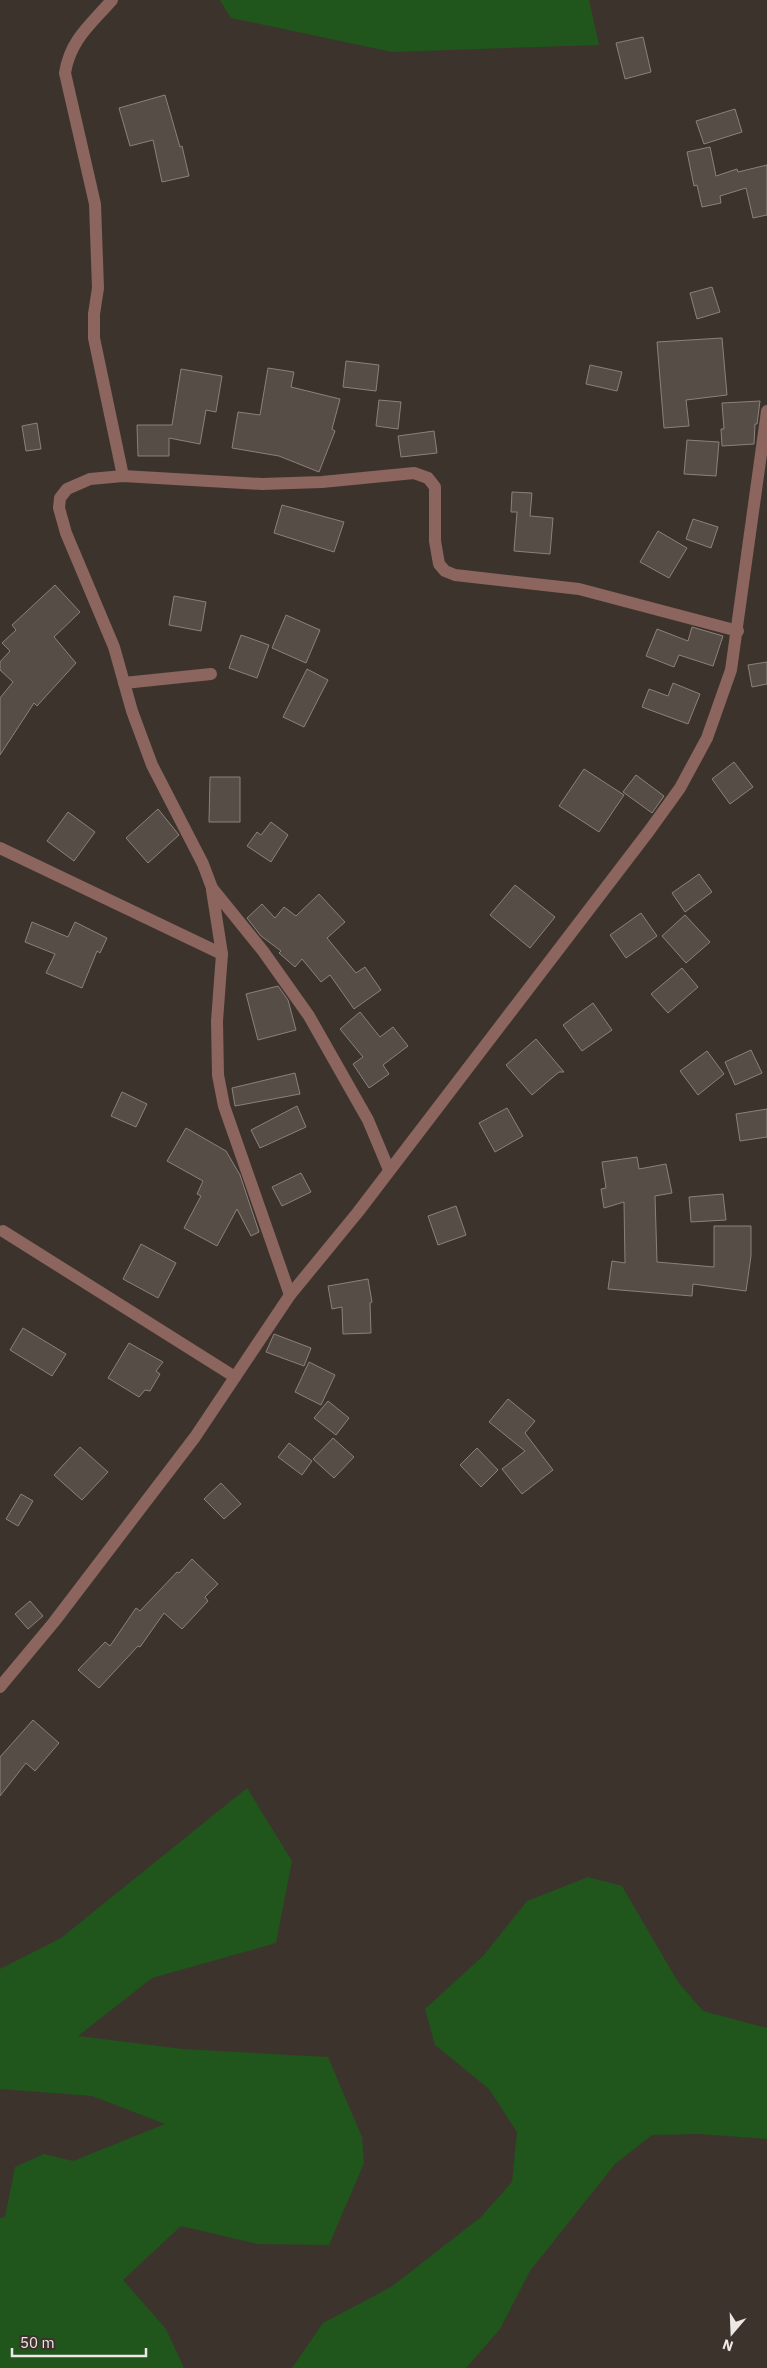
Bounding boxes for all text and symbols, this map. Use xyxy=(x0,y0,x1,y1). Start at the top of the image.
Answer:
north arrow xyxy=(707,2308,757,2358)
scale bar xyxy=(12,2326,146,2358)
text: 50 m xyxy=(20,2333,55,2352)
text: N xyxy=(720,2335,735,2355)

